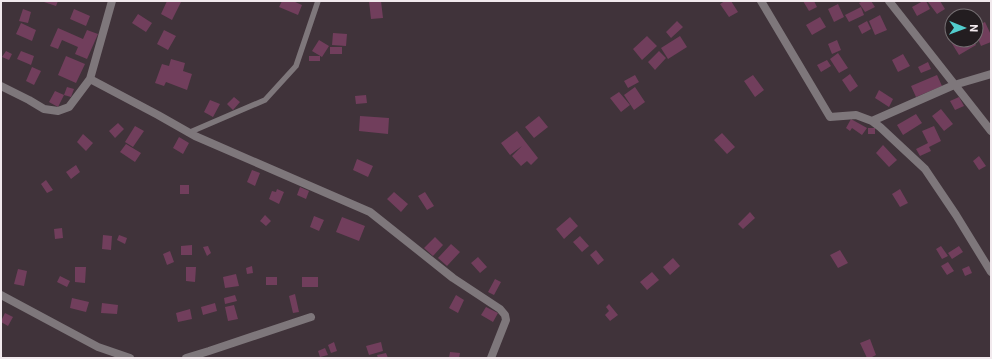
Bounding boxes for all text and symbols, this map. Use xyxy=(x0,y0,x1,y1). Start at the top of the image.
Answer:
north arrow xyxy=(944,8,984,48)
text: N xyxy=(967,24,980,32)

